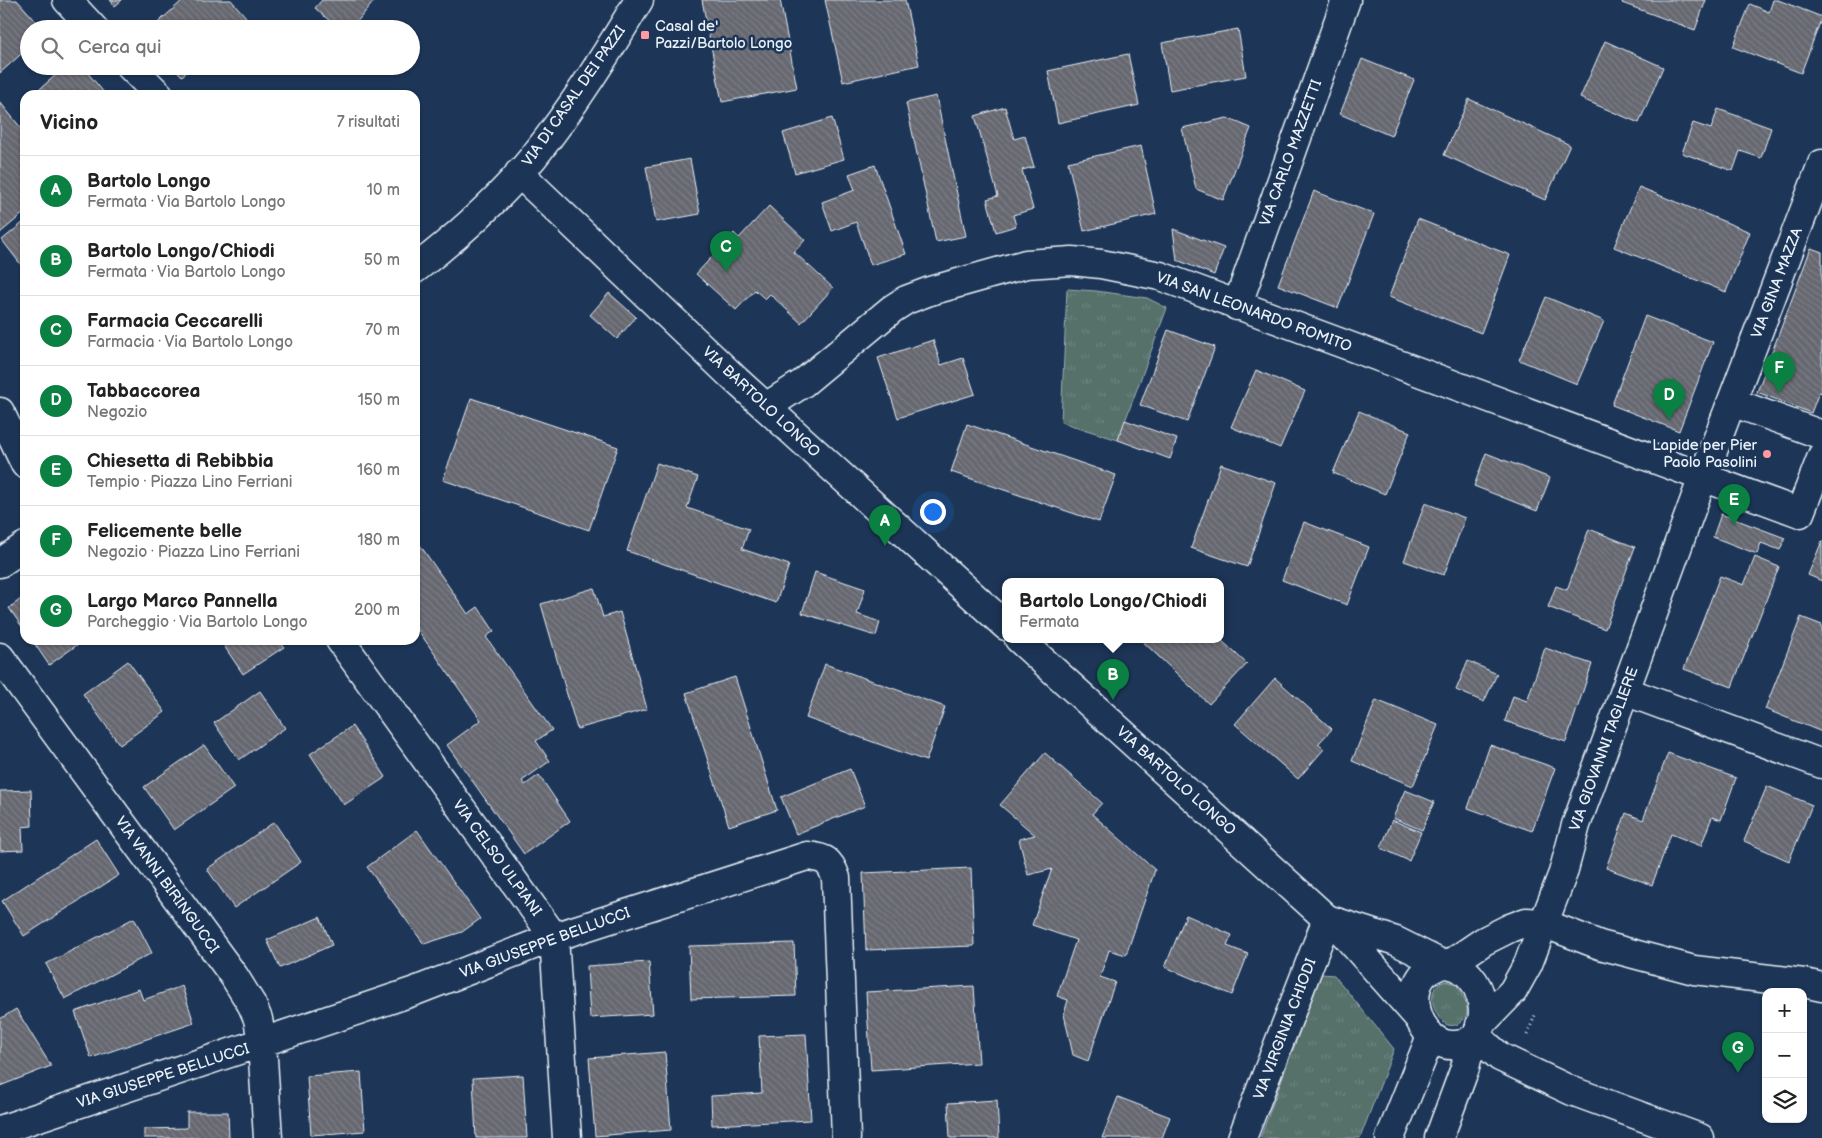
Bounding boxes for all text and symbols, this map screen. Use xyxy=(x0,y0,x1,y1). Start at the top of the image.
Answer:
place label: Casal de' Pazzi/Bartolo Longo xyxy=(655,17,792,53)
search box xyxy=(20,20,420,75)
street label: VIA DI CASAL DEI PAZZI xyxy=(518,22,630,170)
marker: Casal de' Pazzi/Bartolo Longo xyxy=(639,29,651,41)
icon: search xyxy=(38,34,66,62)
text: Cerca qui xyxy=(78,36,161,59)
street label: VIA CARLO MAZZETTI xyxy=(1256,77,1326,229)
text: Vicino xyxy=(40,110,98,135)
text: 7 risultati xyxy=(337,113,400,132)
text: Bartolo Longo xyxy=(87,170,210,193)
text: A xyxy=(51,181,61,200)
text: 10 m xyxy=(367,181,400,200)
text: Fermata · Via Bartolo Longo xyxy=(87,193,286,212)
street label: VIA GINA MAZZA xyxy=(1747,224,1807,341)
pin: C xyxy=(710,231,742,272)
text: Bartolo Longo/Chiodi xyxy=(87,240,275,263)
text: B xyxy=(50,251,62,270)
text: 50 m xyxy=(364,251,400,270)
text: Fermata · Via Bartolo Longo xyxy=(87,263,286,282)
street label: VIA SAN LEONARDO ROMITO xyxy=(1154,268,1354,356)
text: Farmacia Ceccarelli xyxy=(87,310,263,333)
text: C xyxy=(50,321,62,340)
text: 70 m xyxy=(365,321,400,340)
text: Farmacia · Via Bartolo Longo xyxy=(87,333,293,352)
street label: VIA BARTOLO LONGO xyxy=(698,343,824,461)
pin: F xyxy=(1763,352,1795,393)
pin: D xyxy=(1653,379,1685,420)
text: Tabbaccorea xyxy=(87,380,200,403)
text: D xyxy=(50,391,62,410)
text: 150 m xyxy=(358,391,400,410)
text: Negozio xyxy=(87,403,147,422)
place label: Lapide per Pier Paolo Pasolini xyxy=(1652,436,1758,472)
marker: Lapide per Pier Paolo Pasolini xyxy=(1761,448,1773,460)
text: Chiesetta di Rebibbia xyxy=(87,450,274,473)
text: E xyxy=(51,461,61,480)
text: 160 m xyxy=(357,461,400,480)
text: Tempio · Piazza Lino Ferriani xyxy=(87,473,293,492)
pin: E xyxy=(1718,484,1750,525)
your location xyxy=(920,499,946,525)
pin: A xyxy=(869,505,901,546)
text: Felicemente belle xyxy=(87,520,242,543)
text: F xyxy=(51,531,61,550)
text: 180 m xyxy=(358,531,400,550)
text: Negozio · Piazza Lino Ferriani xyxy=(87,543,300,562)
popup xyxy=(1002,578,1224,643)
text: Largo Marco Pannella xyxy=(87,590,278,613)
text: Bartolo Longo/Chiodi xyxy=(1019,590,1207,613)
text: G xyxy=(50,601,62,620)
text: 200 m xyxy=(354,601,400,620)
text: Parcheggio · Via Bartolo Longo xyxy=(87,613,308,632)
text: Fermata xyxy=(1019,613,1079,632)
pin: B xyxy=(1097,659,1129,700)
street label: VIA GIOVANNI TAGLIERE xyxy=(1565,664,1643,834)
street label: VIA BARTOLO LONGO xyxy=(1112,722,1240,840)
street label: VIA CELSO ULPIANI xyxy=(448,796,546,920)
street label: VIA VANNI BIRINGUCCI xyxy=(111,813,223,958)
street label: VIA GIUSEPPE BELLUCCI xyxy=(457,903,633,983)
street label: VIA VIRGINIA CHIODI xyxy=(1249,955,1321,1102)
map controls xyxy=(1762,988,1807,1123)
button: + xyxy=(1762,988,1807,1033)
pin: G xyxy=(1722,1032,1754,1073)
button: − xyxy=(1762,1033,1807,1078)
street label: VIA GIUSEPPE BELLUCCI xyxy=(74,1039,252,1113)
button: layers xyxy=(1762,1078,1807,1123)

